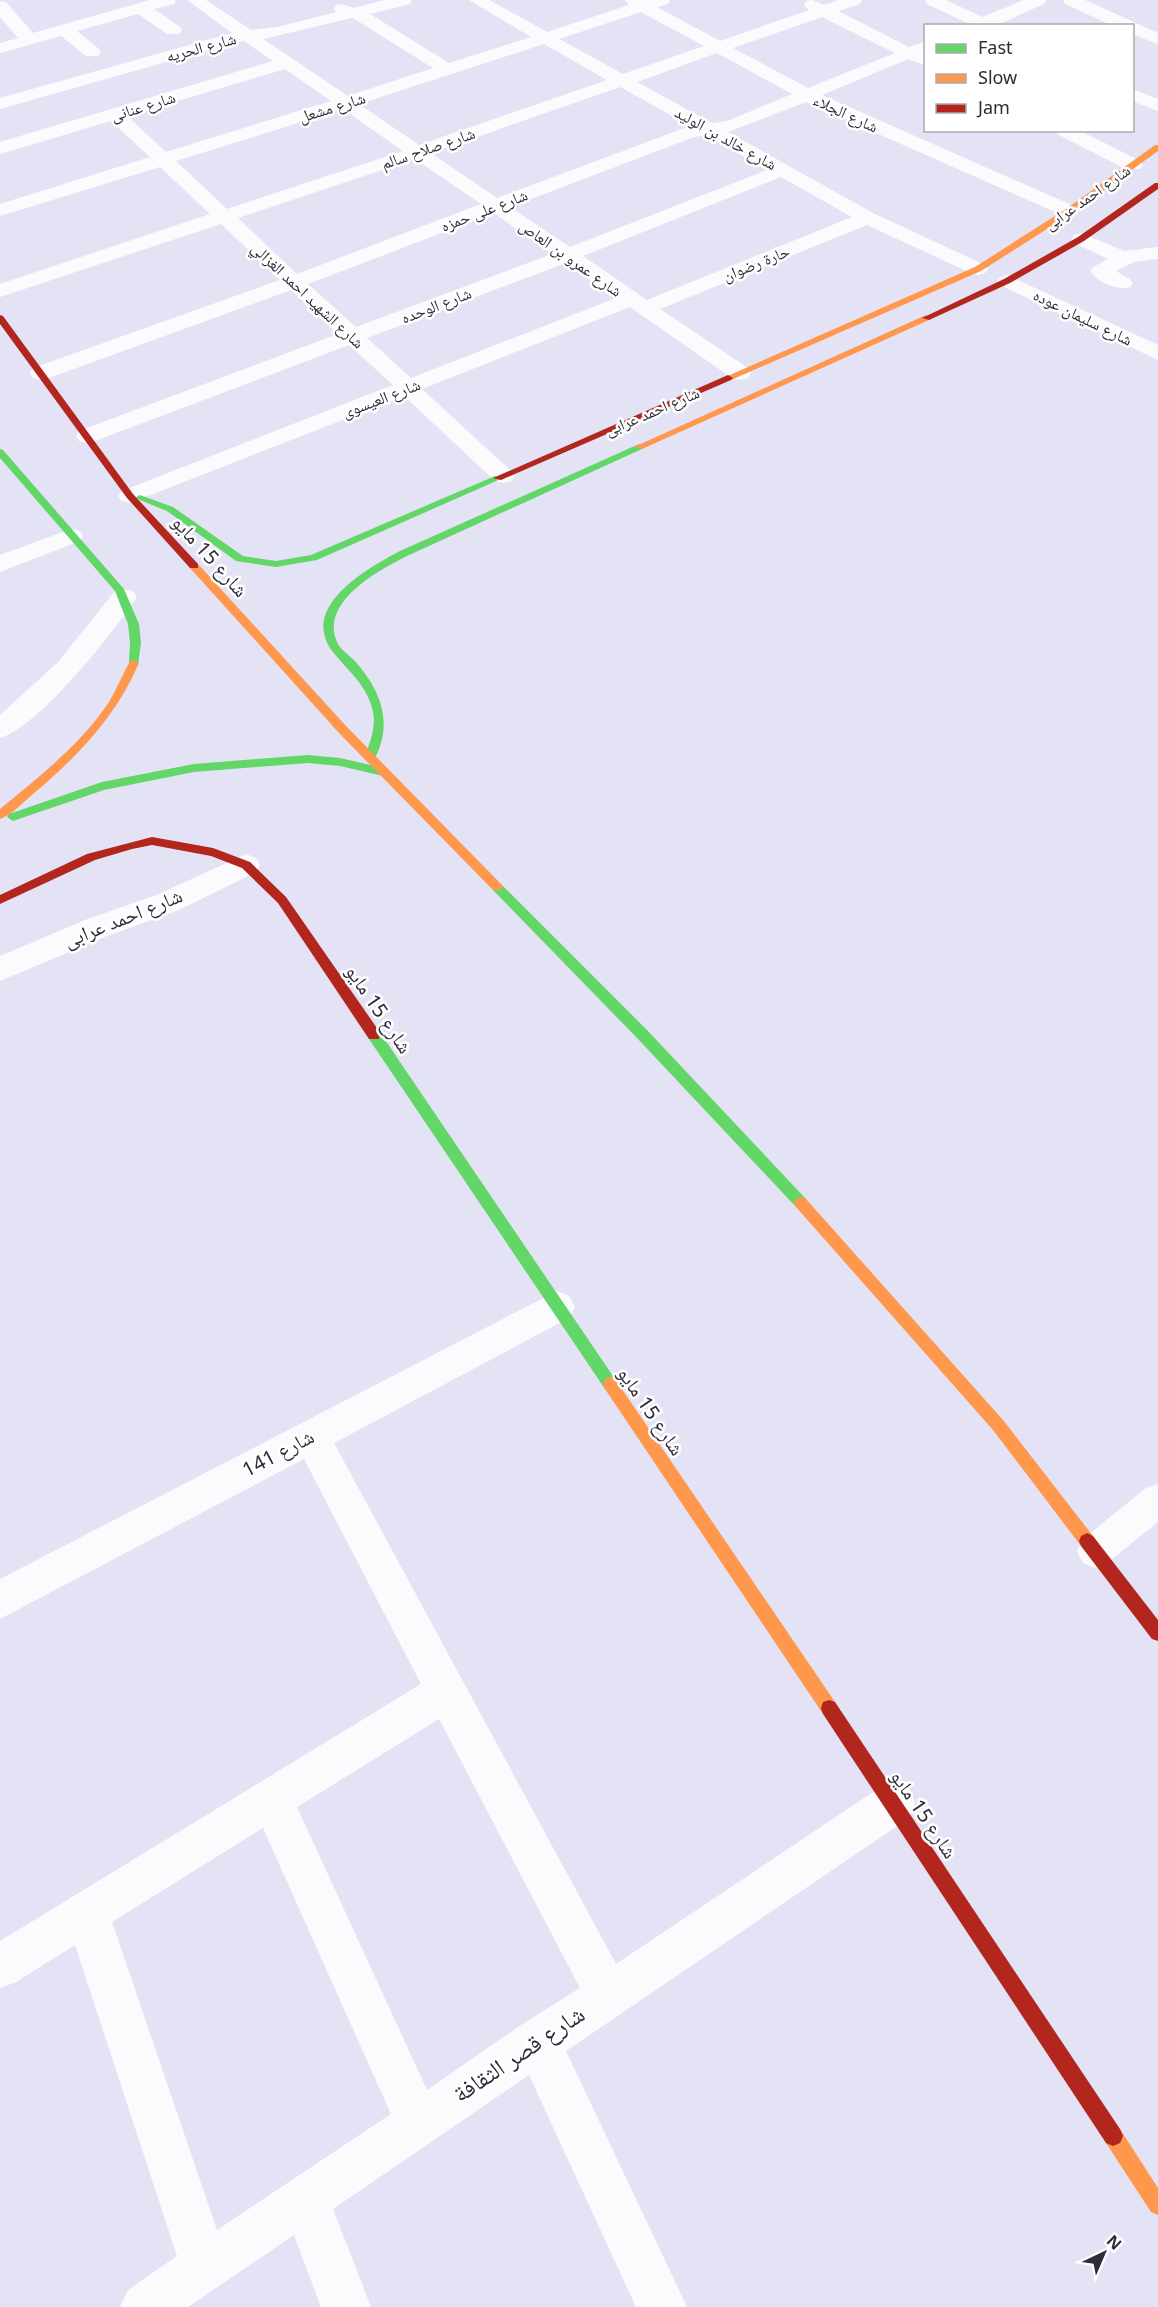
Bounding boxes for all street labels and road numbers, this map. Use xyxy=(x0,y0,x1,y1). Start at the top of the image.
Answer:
street label: شارع الحريه xyxy=(164,27,238,67)
street label: شارع عنانى xyxy=(108,86,178,126)
street label: شارع مشعل xyxy=(296,86,368,128)
street label: شارع الجلاء xyxy=(810,88,882,138)
street label: شارع خالد بن الوليد xyxy=(671,101,781,175)
street label: شارع صلاح سالم xyxy=(378,122,478,174)
street label: شارع احمد عرابى xyxy=(1039,159,1135,235)
street label: شارع على حمزه xyxy=(437,183,531,237)
street label: شارع عمرو بن العاص xyxy=(515,214,627,302)
street label: شارع الشهيد احمد الغزالي xyxy=(245,237,369,355)
street label: حارة رضوان xyxy=(719,240,793,286)
street label: شارع الوحده xyxy=(398,282,474,328)
street label: شارع سليمان عوده xyxy=(1030,284,1136,350)
street label: شارع العيسوى xyxy=(339,373,423,423)
street label: شارع احمد عرابى xyxy=(601,381,703,441)
street label: شارع 15 مايو xyxy=(166,509,254,603)
street label: شارع احمد عرابى xyxy=(59,881,186,954)
street label: شارع 15 مايو xyxy=(340,959,419,1058)
street label: شارع 15 مايو xyxy=(612,1361,691,1460)
street label: شارع 141 xyxy=(237,1422,318,1483)
street label: شارع 15 مايو xyxy=(885,1764,964,1863)
street label: شارع قصر الثقافة xyxy=(446,1997,591,2109)

